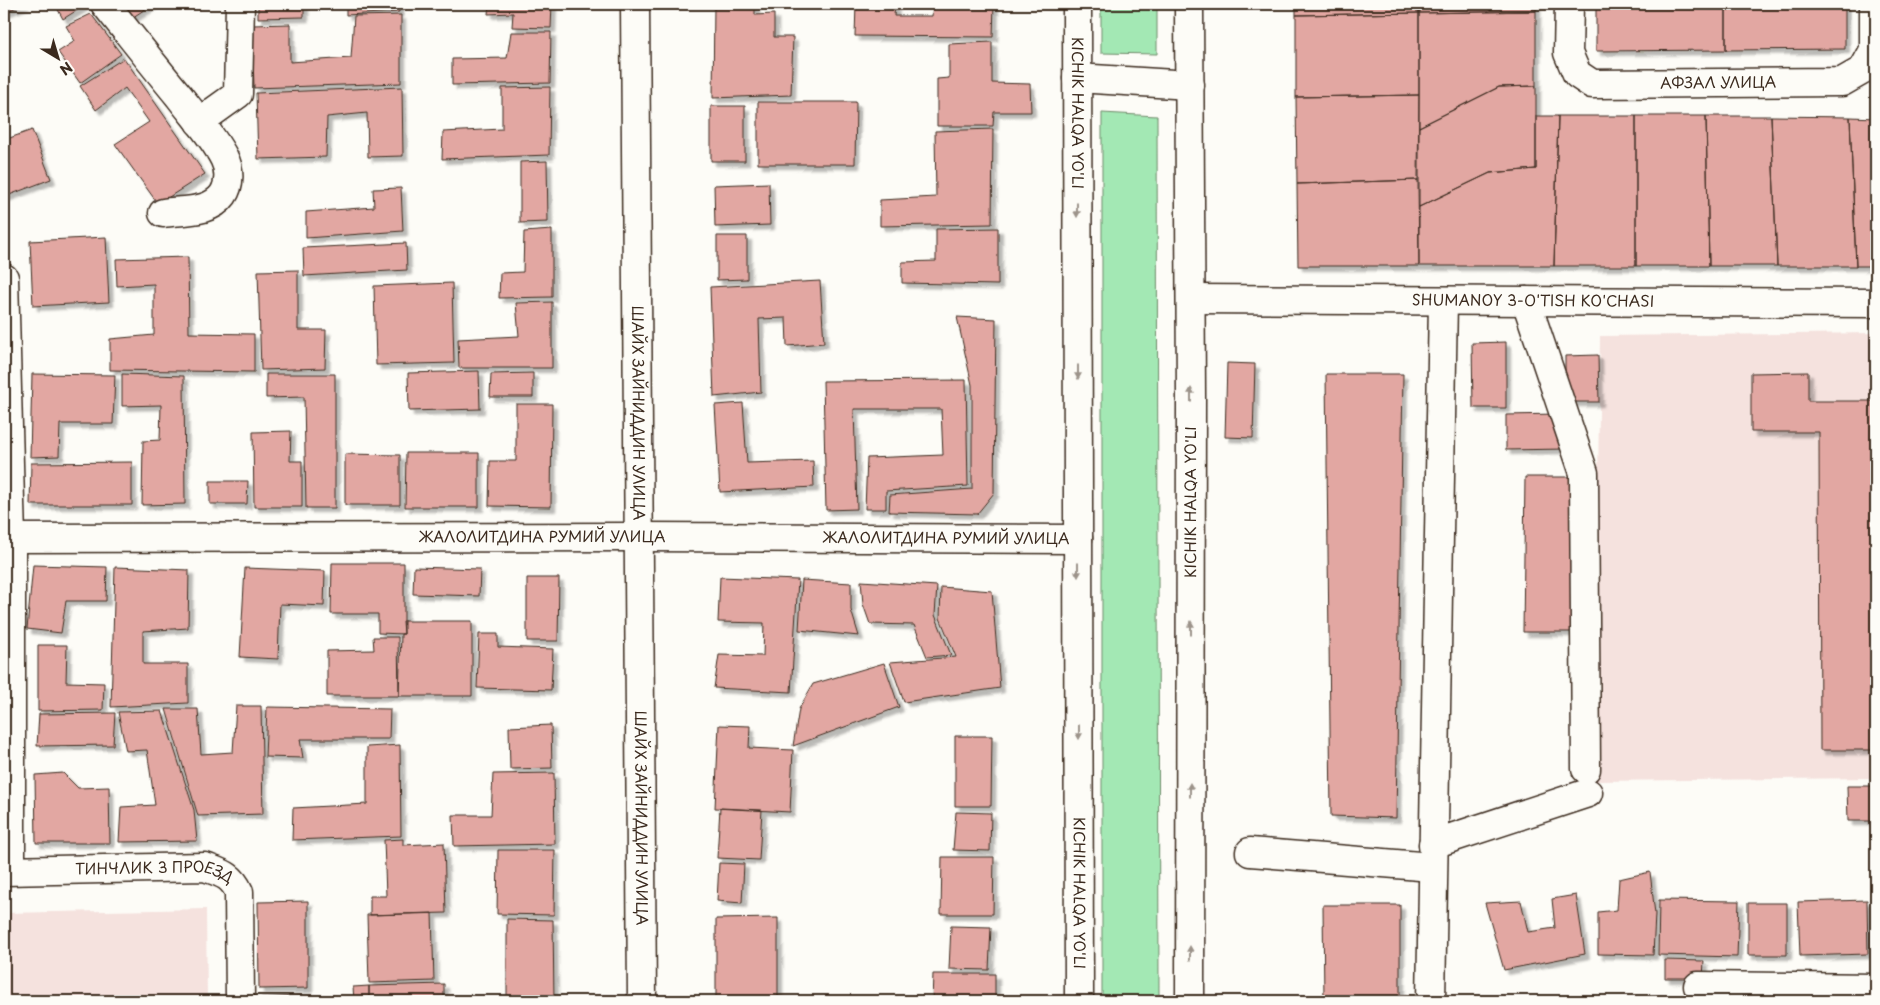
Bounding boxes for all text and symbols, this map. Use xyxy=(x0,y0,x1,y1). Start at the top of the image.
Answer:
north arrow xyxy=(32,32,82,82)
street label: KICHIK HALQA YO'LI xyxy=(1067,37,1090,189)
text: N xyxy=(55,57,77,80)
street label: АФЗАЛ УЛИЦА xyxy=(1660,70,1776,93)
one-way arrow xyxy=(1073,202,1081,218)
street label: SHUMANOY 3-O'TISH KO'CHASI xyxy=(1412,287,1654,312)
street label: ШАЙХ ЗАЙНИДДИН УЛИЦА xyxy=(627,305,652,521)
one-way arrow xyxy=(1074,365,1082,381)
one-way arrow xyxy=(1187,387,1195,403)
street label: KICHIK HALQA YO'LI xyxy=(1178,426,1201,578)
street label: ЖАЛОЛИТДИНА РУМИЙ УЛИЦА xyxy=(418,524,666,547)
street label: ЖАЛОЛИТДИНА РУМИЙ УЛИЦА xyxy=(822,525,1070,549)
one-way arrow xyxy=(1074,562,1082,578)
one-way arrow xyxy=(1187,619,1195,635)
street label: ШАЙХ ЗАЙНИДДИН УЛИЦА xyxy=(630,710,654,926)
one-way arrow xyxy=(1075,725,1083,741)
one-way arrow xyxy=(1186,782,1194,798)
street label: KICHIK HALQA YO'LI xyxy=(1069,817,1092,969)
street label: ТИНЧЛИК 3 ПРОЕЗД xyxy=(75,854,240,888)
one-way arrow xyxy=(1186,944,1194,960)

